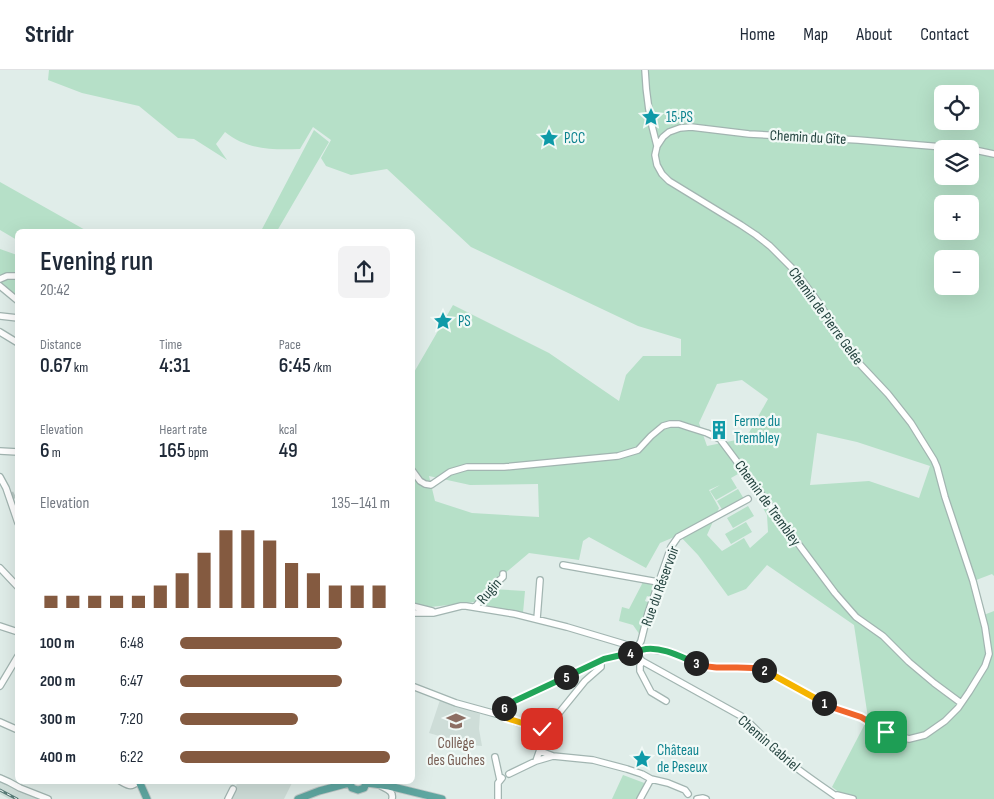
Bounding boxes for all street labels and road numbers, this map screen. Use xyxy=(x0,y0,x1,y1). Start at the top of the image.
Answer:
street label: Chemin du Gîte xyxy=(769,126,847,149)
street label: Chemin de Pierre Gelée xyxy=(784,264,867,369)
street label: Chemin de Trembley xyxy=(730,457,805,550)
street label: Rue du Réservoir xyxy=(637,543,684,629)
street label: Rugin xyxy=(473,574,506,608)
street label: Chemin Gabriel xyxy=(734,711,804,776)

